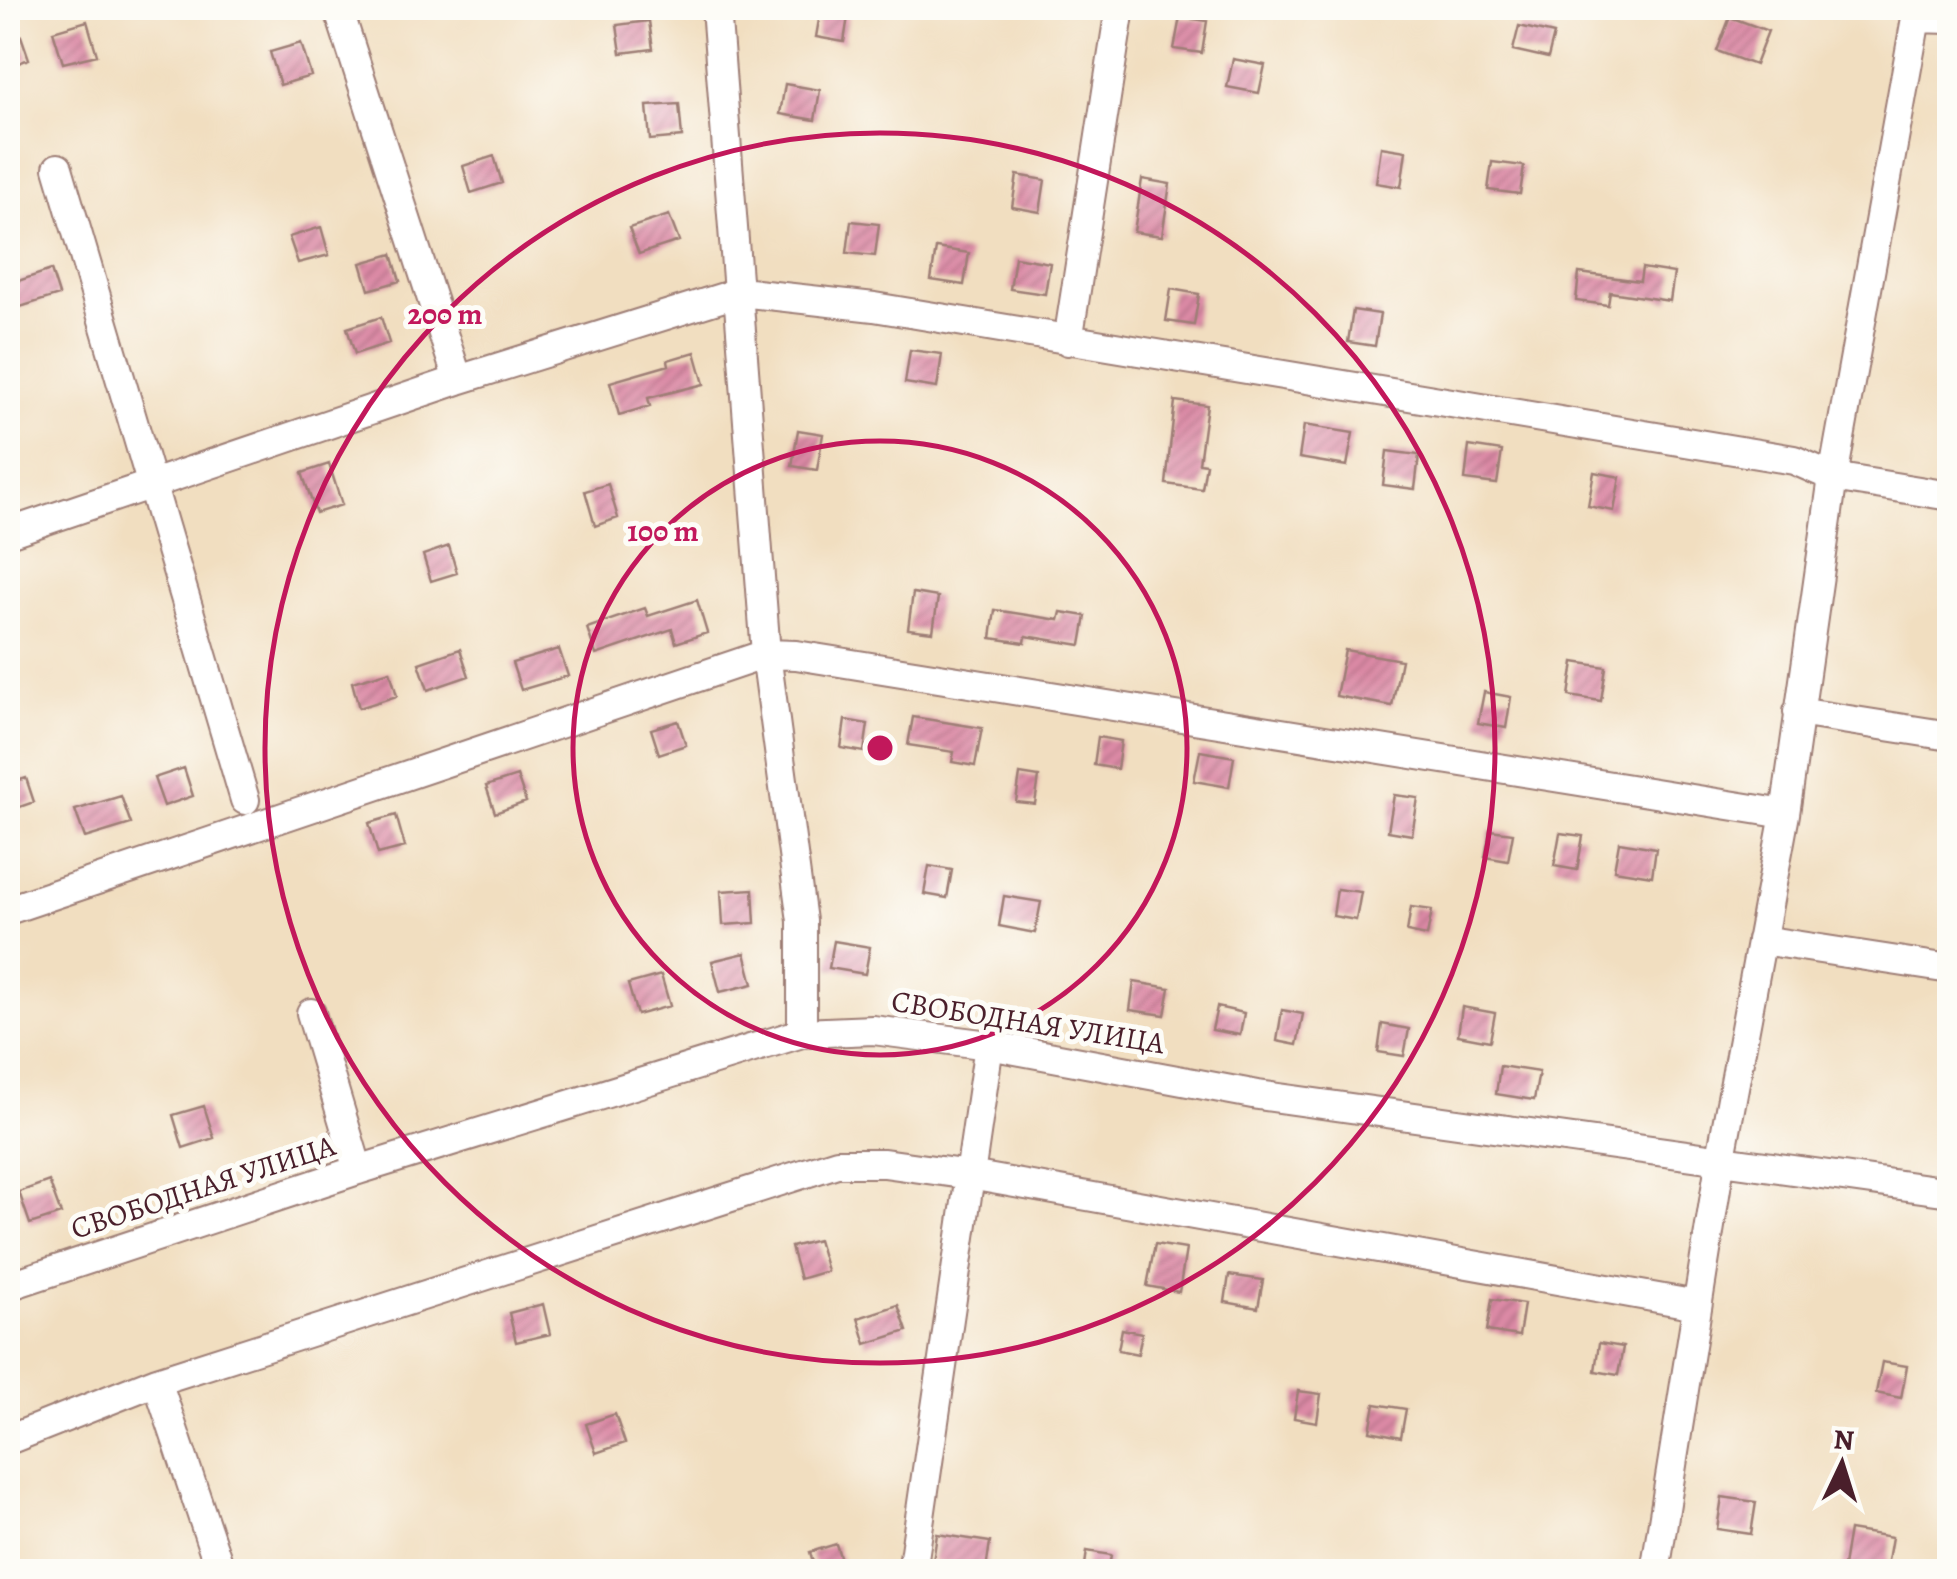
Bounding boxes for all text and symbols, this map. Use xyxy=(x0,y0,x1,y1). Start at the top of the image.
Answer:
text: 200 m xyxy=(407,294,483,334)
text: 100 m xyxy=(627,511,699,551)
centre of rings xyxy=(862,730,898,766)
street label: СВОБОДНАЯ УЛИЦА xyxy=(889,981,1168,1063)
street label: СВОБОДНАЯ УЛИЦА xyxy=(66,1125,341,1249)
north arrow xyxy=(1792,1414,1892,1514)
text: N xyxy=(1832,1420,1855,1460)

